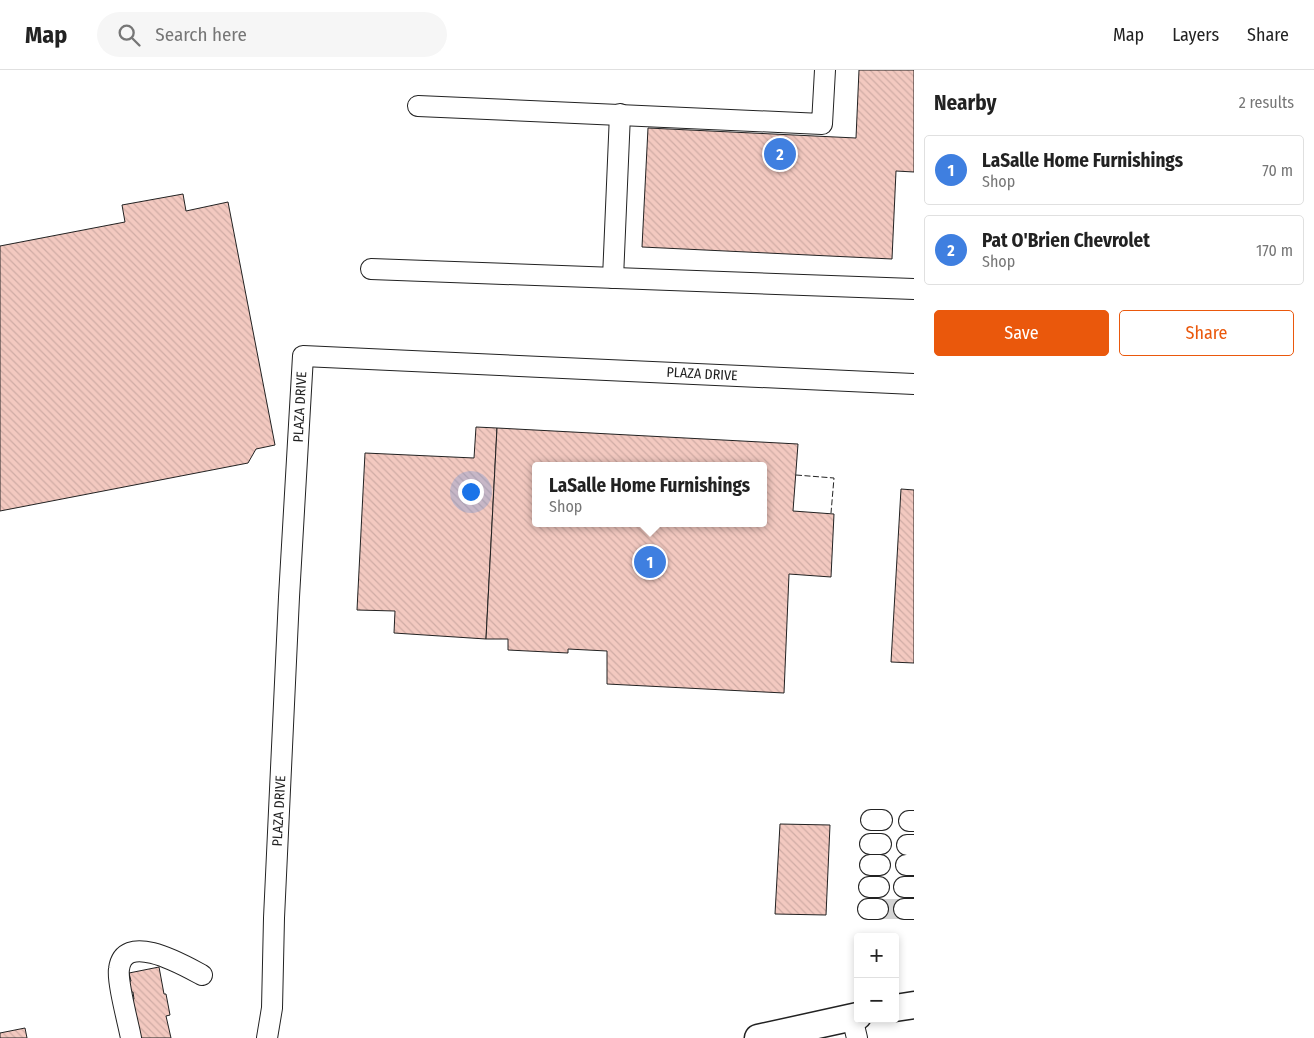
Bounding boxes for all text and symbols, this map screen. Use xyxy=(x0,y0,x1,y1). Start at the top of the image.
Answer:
search box xyxy=(97,12,447,57)
text: Map xyxy=(25,21,67,49)
icon: search xyxy=(115,21,143,49)
text: Search here xyxy=(155,23,247,46)
text: Map xyxy=(1113,24,1144,46)
text: Layers xyxy=(1172,24,1219,46)
text: Share xyxy=(1247,24,1289,46)
text: Nearby xyxy=(934,90,996,116)
text: 2 results xyxy=(1239,93,1294,112)
pin: 2 xyxy=(764,135,796,173)
text: LaSalle Home Furnishings xyxy=(982,149,1183,172)
text: 1 xyxy=(948,161,954,180)
text: 70 m xyxy=(1262,161,1293,180)
text: Shop xyxy=(982,172,1015,191)
text: Pat O'Brien Chevrolet xyxy=(982,229,1150,252)
text: 2 xyxy=(947,241,955,260)
text: 170 m xyxy=(1256,241,1293,260)
text: Shop xyxy=(982,252,1015,271)
button: Save xyxy=(934,310,1109,356)
button: Share xyxy=(1119,310,1294,356)
street label: PLAZA DRIVE xyxy=(666,364,738,384)
street label: PLAZA DRIVE xyxy=(290,371,310,443)
popup xyxy=(532,462,767,527)
text: LaSalle Home Furnishings xyxy=(549,474,750,497)
your location xyxy=(458,479,484,505)
text: Shop xyxy=(549,497,582,516)
pin: 1 xyxy=(634,543,666,581)
street label: PLAZA DRIVE xyxy=(269,775,289,847)
map controls xyxy=(854,933,899,1023)
button: + xyxy=(854,933,899,978)
button: − xyxy=(854,978,899,1023)

